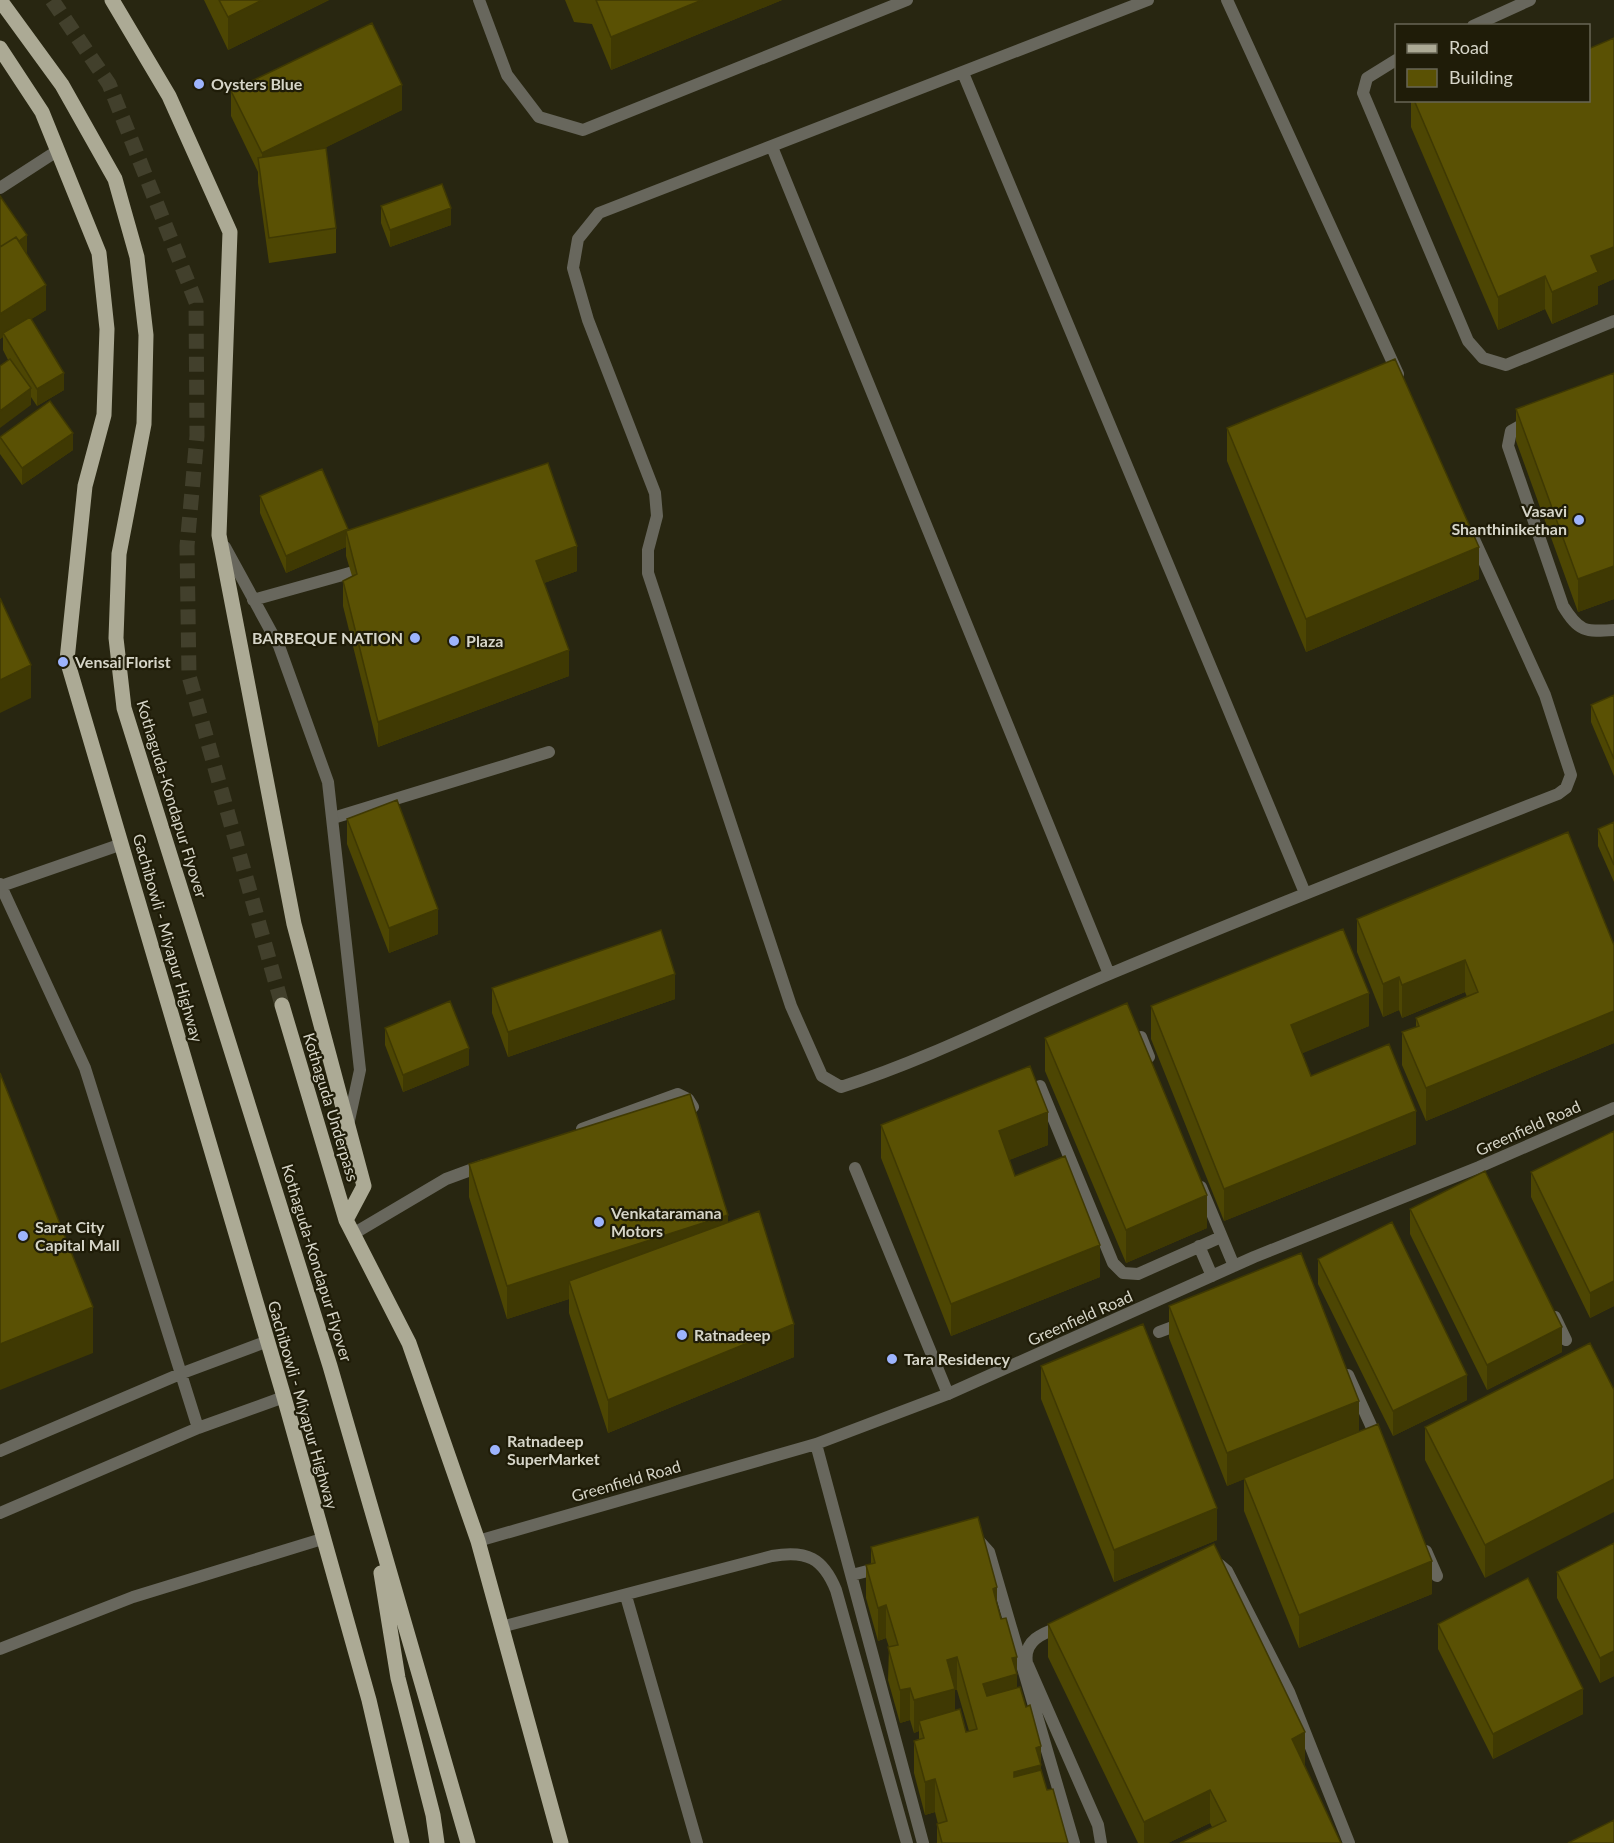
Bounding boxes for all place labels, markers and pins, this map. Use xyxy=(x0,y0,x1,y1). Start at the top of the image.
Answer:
place label: Oysters Blue xyxy=(211,74,303,93)
marker: Oysters Blue xyxy=(192,77,206,91)
place label: Vasavi Shanthinikethan xyxy=(1451,501,1567,538)
marker: Vasavi Shanthinikethan xyxy=(1572,513,1586,527)
place label: BARBEQUE NATION xyxy=(252,628,403,647)
marker: BARBEQUE NATION xyxy=(408,631,422,645)
place label: Plaza xyxy=(466,631,503,650)
marker: Plaza xyxy=(447,634,461,648)
place label: Vensai Florist xyxy=(74,652,171,671)
marker: Vensai Florist xyxy=(56,655,70,669)
place label: Venkataramana Motors xyxy=(610,1203,722,1240)
marker: Venkataramana Motors xyxy=(592,1215,606,1229)
place label: Sarat City Capital Mall xyxy=(35,1217,120,1254)
marker: Sarat City Capital Mall xyxy=(16,1229,30,1243)
place label: Ratnadeep xyxy=(694,1325,771,1344)
marker: Ratnadeep xyxy=(675,1328,689,1342)
place label: Tara Residency xyxy=(904,1349,1011,1368)
marker: Tara Residency xyxy=(885,1352,899,1366)
place label: Ratnadeep SuperMarket xyxy=(507,1431,600,1468)
marker: Ratnadeep SuperMarket xyxy=(488,1443,502,1457)

